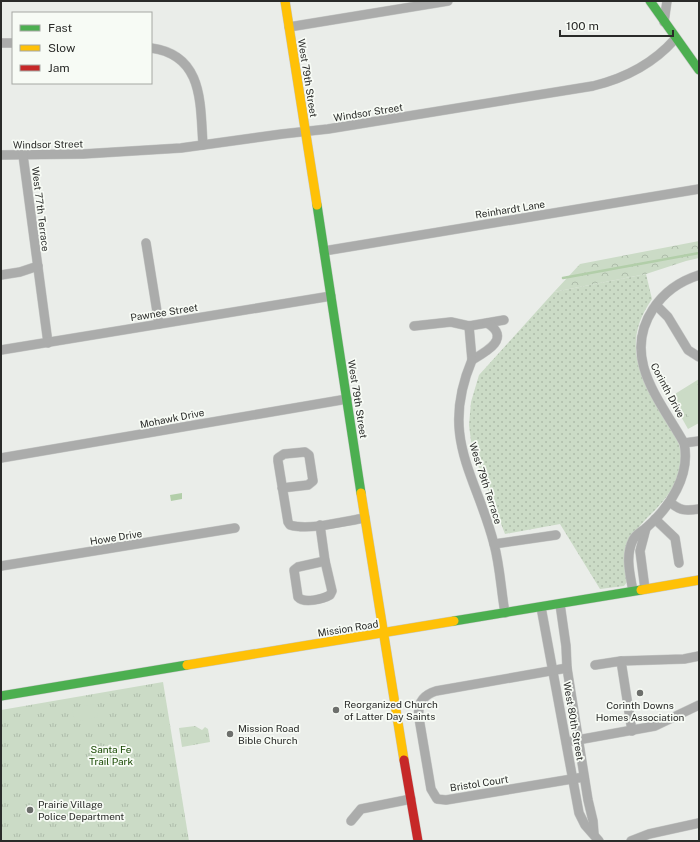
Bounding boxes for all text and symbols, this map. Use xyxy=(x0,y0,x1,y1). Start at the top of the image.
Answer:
legend xyxy=(12,12,152,84)
scale bar xyxy=(560,12,673,38)
text: 100 m xyxy=(566,19,599,33)
text: Fast xyxy=(48,21,73,35)
street label: West 79th Street xyxy=(296,38,320,118)
text: Slow xyxy=(48,41,76,55)
text: Jam xyxy=(48,61,70,75)
street label: Windsor Street xyxy=(332,101,404,123)
street label: Windsor Street xyxy=(13,137,83,151)
street label: West 77th Terrace xyxy=(30,166,52,252)
street label: Reinhardt Lane xyxy=(474,198,546,220)
street label: Pawnee Street xyxy=(129,301,199,323)
street label: West 79th Street xyxy=(346,359,370,439)
street label: Corinth Drive xyxy=(648,360,688,420)
street label: Mohawk Drive xyxy=(139,406,206,430)
street label: West 79th Terrace xyxy=(467,441,505,526)
street label: Howe Drive xyxy=(89,527,143,547)
street label: Mission Road xyxy=(317,617,379,639)
street label: West 80th Street xyxy=(561,681,587,761)
marker: Corinth Downs Homes Association xyxy=(635,688,645,698)
place label: Reorganized Church of Latter Day Saints xyxy=(344,698,438,722)
place label: Corinth Downs Homes Association xyxy=(596,699,685,723)
marker: Reorganized Church of Latter Day Saints xyxy=(331,705,341,715)
place label: Mission Road Bible Church xyxy=(238,722,299,746)
marker: Mission Road Bible Church xyxy=(225,729,235,739)
park label: Santa Fe Trail Park xyxy=(89,743,133,767)
street label: Bristol Court xyxy=(449,772,509,794)
place label: Prairie Village Police Department xyxy=(38,798,124,822)
marker: Prairie Village Police Department xyxy=(25,805,35,815)

